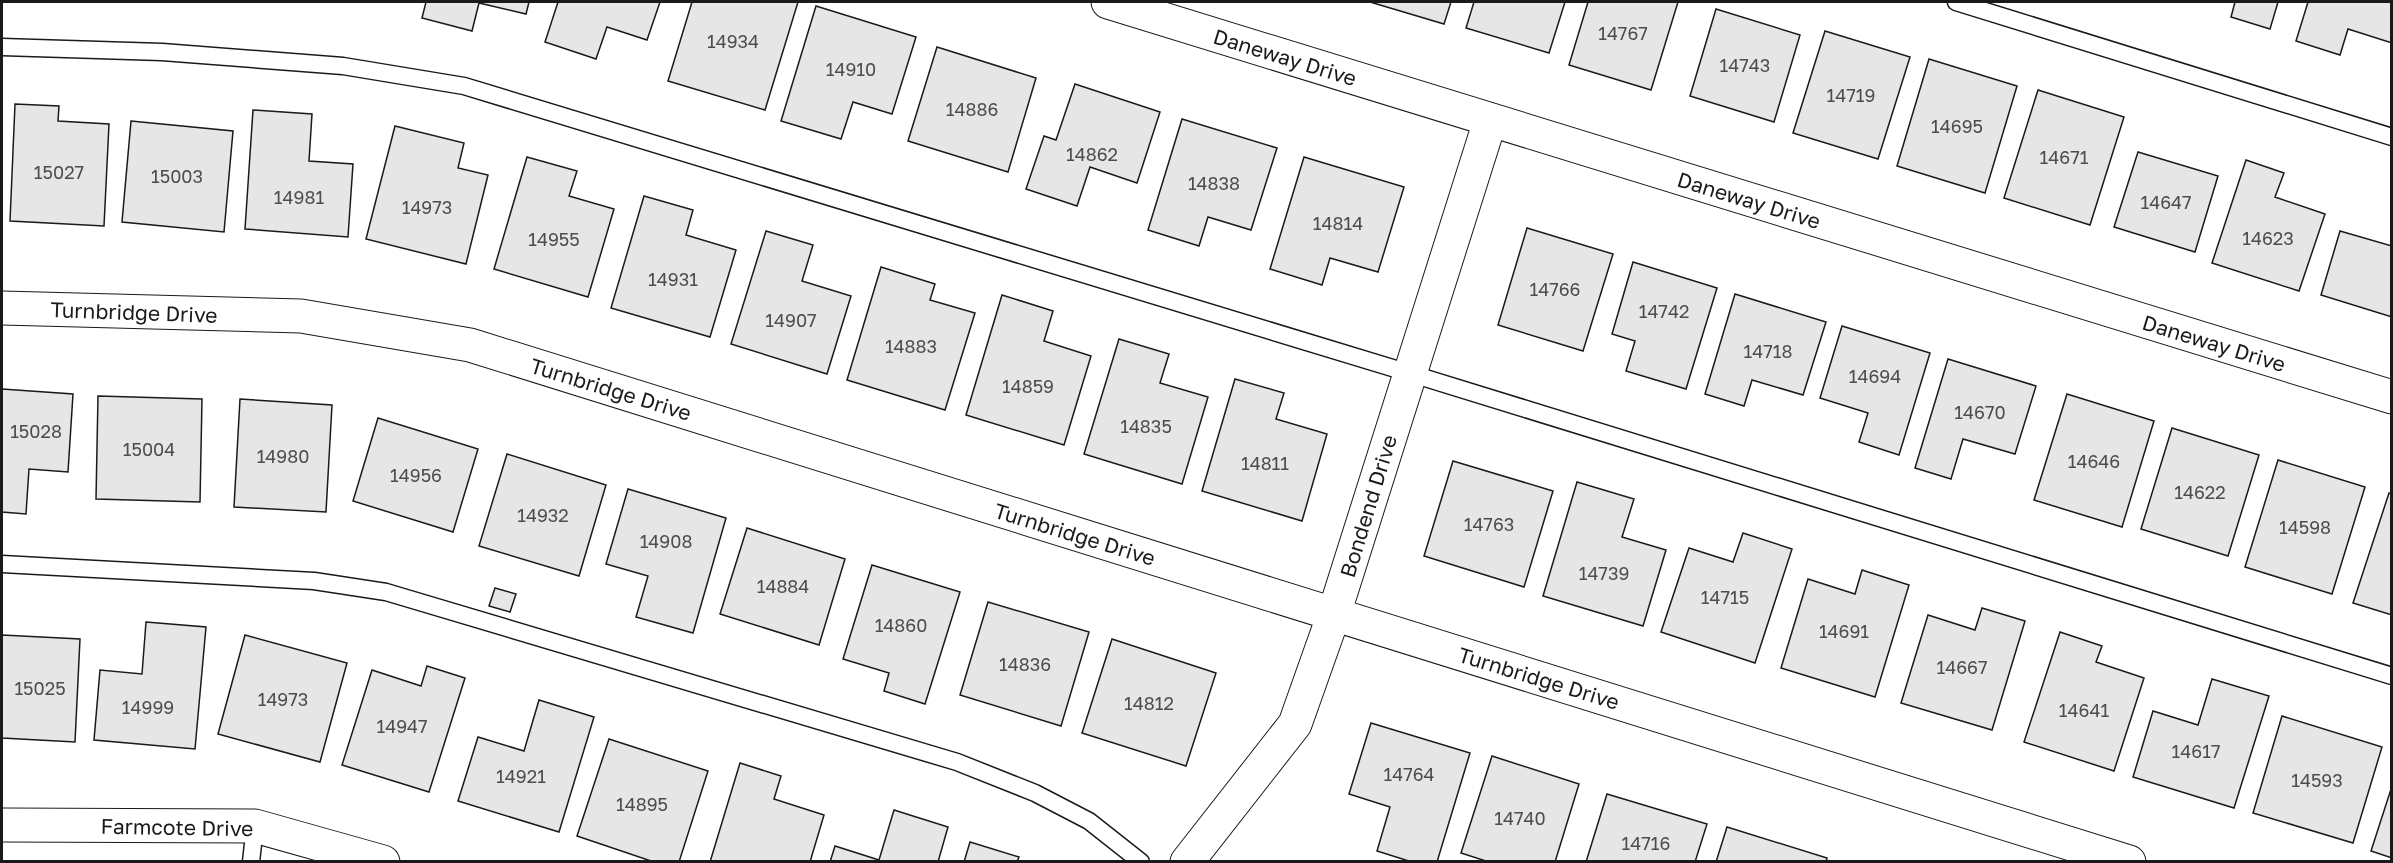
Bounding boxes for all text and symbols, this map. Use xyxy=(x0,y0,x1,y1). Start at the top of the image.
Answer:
house number: 14767 xyxy=(1598,22,1648,44)
street label: Daneway Drive xyxy=(1210,23,1360,91)
house number: 14934 xyxy=(707,30,759,52)
house number: 14743 xyxy=(1720,54,1770,76)
house number: 14910 xyxy=(826,58,876,80)
house number: 14719 xyxy=(1827,84,1875,106)
house number: 14886 xyxy=(946,98,998,120)
house number: 14695 xyxy=(1931,115,1983,137)
house number: 14862 xyxy=(1066,143,1118,165)
house number: 14671 xyxy=(2040,146,2089,168)
house number: 15027 xyxy=(34,161,84,183)
house number: 15003 xyxy=(151,165,203,187)
street label: Daneway Drive xyxy=(1674,166,1824,234)
house number: 14838 xyxy=(1188,172,1240,194)
house number: 14981 xyxy=(274,186,324,208)
house number: 14647 xyxy=(2140,191,2192,213)
house number: 14973 xyxy=(402,196,452,218)
house number: 14814 xyxy=(1313,212,1363,234)
house number: 14623 xyxy=(2242,227,2294,249)
house number: 14955 xyxy=(528,228,580,250)
house number: 14931 xyxy=(648,268,698,290)
house number: 14766 xyxy=(1529,278,1581,300)
street label: Turnbridge Drive xyxy=(50,296,218,328)
house number: 14742 xyxy=(1639,300,1689,322)
house number: 14907 xyxy=(765,309,817,331)
street label: Daneway Drive xyxy=(2139,309,2289,377)
house number: 14883 xyxy=(885,335,937,357)
house number: 14718 xyxy=(1744,340,1792,362)
street label: Turnbridge Drive xyxy=(527,352,695,426)
house number: 14694 xyxy=(1849,365,1901,387)
house number: 14859 xyxy=(1002,375,1054,397)
house number: 14670 xyxy=(1954,401,2006,423)
house number: 14835 xyxy=(1120,415,1172,437)
house number: 15028 xyxy=(10,420,62,442)
street label: Bondend Drive xyxy=(1334,432,1402,580)
house number: 15004 xyxy=(123,438,175,460)
house number: 14980 xyxy=(257,445,309,467)
house number: 14646 xyxy=(2068,450,2120,472)
house number: 14811 xyxy=(1241,452,1289,474)
house number: 14956 xyxy=(390,464,442,486)
house number: 14622 xyxy=(2174,481,2226,503)
street label: Turnbridge Drive xyxy=(991,497,1159,571)
house number: 14932 xyxy=(517,504,569,526)
house number: 14763 xyxy=(1464,513,1514,535)
house number: 14598 xyxy=(2279,516,2331,538)
house number: 14908 xyxy=(640,530,692,552)
house number: 14739 xyxy=(1579,562,1629,584)
house number: 14884 xyxy=(757,575,809,597)
house number: 14715 xyxy=(1701,586,1749,608)
house number: 14860 xyxy=(875,614,927,636)
house number: 14691 xyxy=(1819,620,1869,642)
street label: Turnbridge Drive xyxy=(1455,641,1623,715)
house number: 14836 xyxy=(999,653,1051,675)
house number: 14667 xyxy=(1936,656,1988,678)
house number: 15025 xyxy=(14,677,66,699)
house number: 14973 xyxy=(258,688,308,710)
house number: 14812 xyxy=(1124,692,1174,714)
house number: 14999 xyxy=(122,696,174,718)
house number: 14641 xyxy=(2059,699,2109,721)
house number: 14947 xyxy=(376,715,428,737)
house number: 14617 xyxy=(2172,740,2220,762)
house number: 14764 xyxy=(1383,763,1435,785)
house number: 14921 xyxy=(496,765,546,787)
house number: 14593 xyxy=(2291,769,2343,791)
house number: 14895 xyxy=(616,793,668,815)
house number: 14740 xyxy=(1494,807,1546,829)
street label: Farmcote Drive xyxy=(100,813,254,841)
house number: 14716 xyxy=(1622,832,1670,854)

